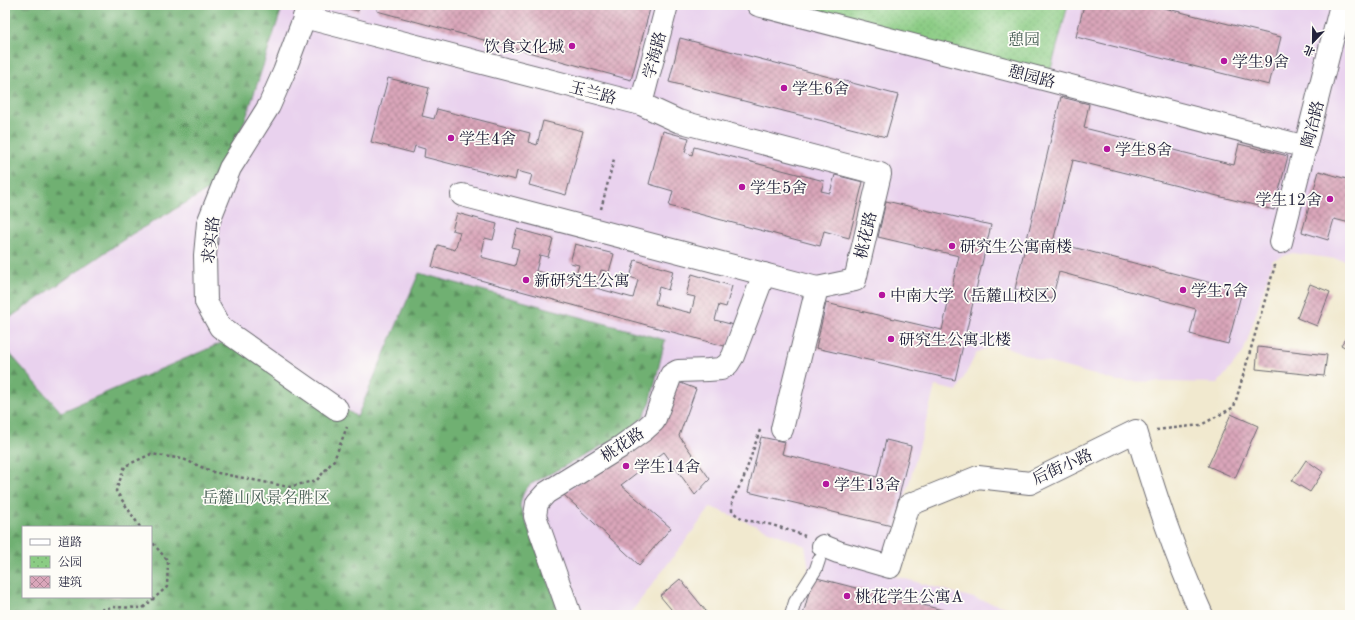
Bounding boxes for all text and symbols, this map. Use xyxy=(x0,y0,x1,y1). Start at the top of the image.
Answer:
north arrow xyxy=(1293,22,1333,62)
street label: 学海路 xyxy=(640,30,670,81)
park label: 憩园 xyxy=(1008,31,1040,49)
place label: 饮食文化城 xyxy=(484,38,564,56)
marker: 饮食文化城 xyxy=(567,41,577,51)
text: 北 xyxy=(1302,43,1317,58)
place label: 学生9舍 xyxy=(1232,53,1289,71)
marker: 学生9舍 xyxy=(1219,56,1229,66)
street label: 憩园路 xyxy=(1006,62,1057,92)
street label: 玉兰路 xyxy=(567,78,618,108)
place label: 学生6舍 xyxy=(792,80,849,98)
marker: 学生6舍 xyxy=(779,83,789,93)
street label: 陶冶路 xyxy=(1298,99,1328,150)
place label: 学生4舍 xyxy=(459,130,516,148)
marker: 学生4舍 xyxy=(446,133,456,143)
place label: 学生8舍 xyxy=(1115,141,1172,159)
marker: 学生8舍 xyxy=(1102,144,1112,154)
place label: 学生5舍 xyxy=(750,179,807,197)
marker: 学生5舍 xyxy=(737,182,747,192)
place label: 学生12舍 xyxy=(1255,191,1322,209)
marker: 学生12舍 xyxy=(1325,194,1335,204)
street label: 桃花路 xyxy=(852,210,880,261)
street label: 求实路 xyxy=(199,215,223,265)
place label: 研究生公寓南楼 xyxy=(960,238,1072,256)
marker: 研究生公寓南楼 xyxy=(947,241,957,251)
place label: 新研究生公寓 xyxy=(534,272,630,290)
marker: 新研究生公寓 xyxy=(521,275,531,285)
place label: 学生7舍 xyxy=(1191,282,1248,300)
marker: 学生7舍 xyxy=(1178,285,1188,295)
place label: 中南大学（岳麓山校区） xyxy=(890,287,1066,305)
marker: 中南大学（岳麓山校区） xyxy=(877,290,887,300)
place label: 研究生公寓北楼 xyxy=(899,331,1011,349)
marker: 研究生公寓北楼 xyxy=(886,334,896,344)
street label: 桃花路 xyxy=(598,424,647,466)
street label: 后街小路 xyxy=(1030,446,1095,488)
place label: 学生14舍 xyxy=(634,458,701,476)
marker: 学生14舍 xyxy=(621,461,631,471)
place label: 学生13舍 xyxy=(834,476,901,494)
marker: 学生13舍 xyxy=(821,479,831,489)
park label: 岳麓山风景名胜区 xyxy=(202,489,330,507)
legend xyxy=(22,526,152,598)
text: 道路 xyxy=(58,535,82,549)
text: 公园 xyxy=(58,556,82,569)
text: 建筑 xyxy=(58,575,82,589)
place label: 桃花学生公寓A xyxy=(855,588,963,606)
marker: 桃花学生公寓A xyxy=(842,591,852,601)

